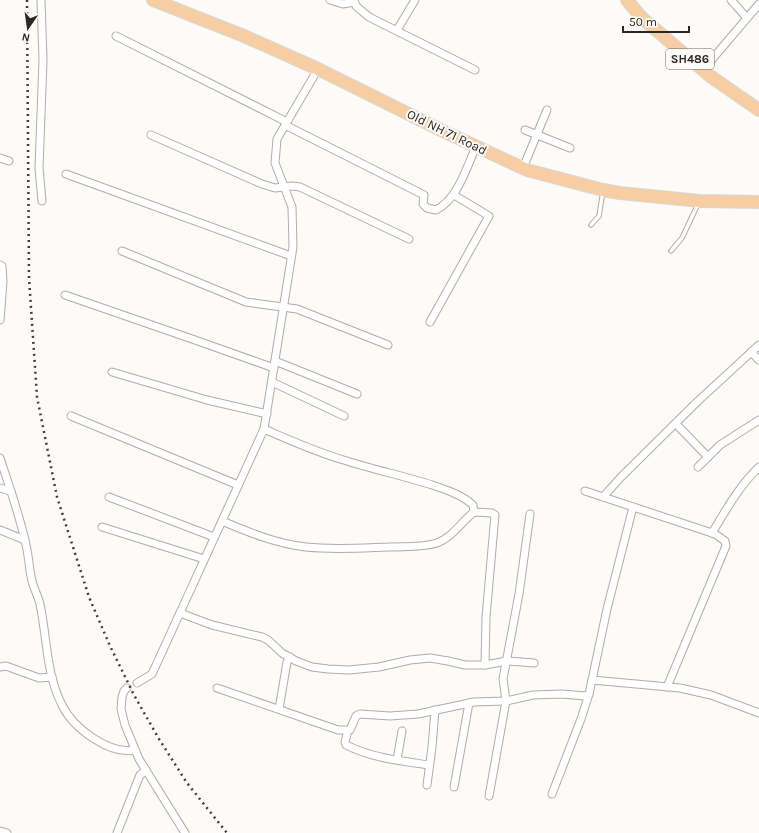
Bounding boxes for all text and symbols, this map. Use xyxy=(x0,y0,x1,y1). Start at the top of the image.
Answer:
north arrow xyxy=(8,8,48,48)
scale bar xyxy=(623,8,689,34)
text: 50 m xyxy=(629,15,657,29)
text: N xyxy=(21,30,31,44)
road number: SH486 xyxy=(666,49,714,69)
street label: Old NH 71 Road xyxy=(405,106,489,158)

